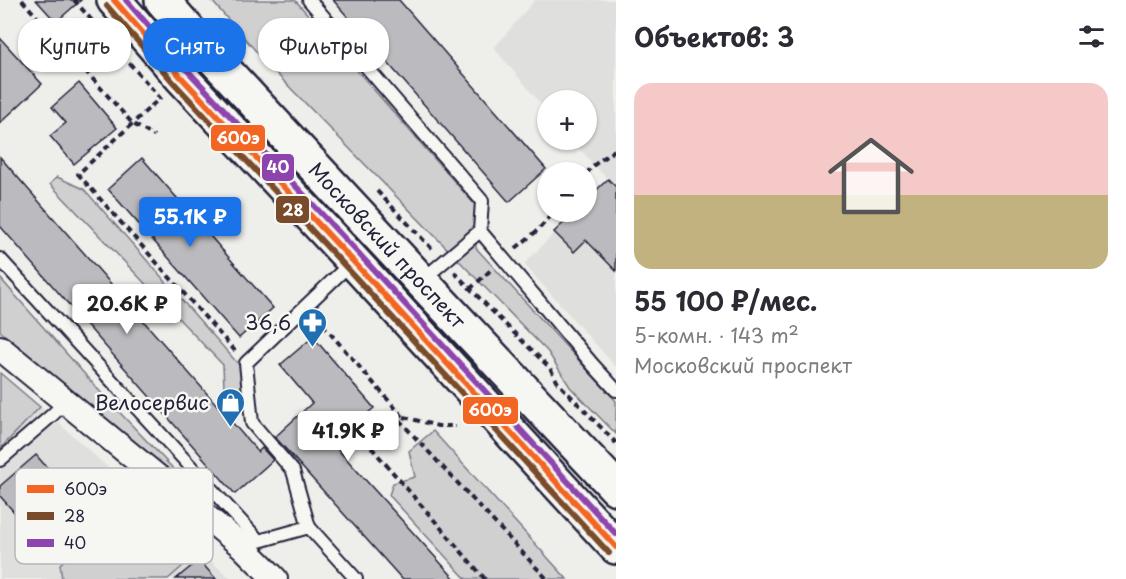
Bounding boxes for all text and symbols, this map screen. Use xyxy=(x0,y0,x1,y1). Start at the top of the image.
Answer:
text: Объектов: 3 xyxy=(634,17,794,56)
chip: Купить xyxy=(18,18,131,72)
chip: Снять xyxy=(143,18,246,72)
chip: Фильтры xyxy=(258,18,389,72)
icon: filters xyxy=(1075,20,1108,53)
map controls xyxy=(537,90,597,222)
button: + xyxy=(537,90,597,150)
icon: home xyxy=(817,122,925,230)
line badge: 600э xyxy=(210,124,266,152)
text: 600э xyxy=(216,125,260,149)
line badge: 40 xyxy=(261,153,295,182)
text: 40 xyxy=(267,154,290,178)
street label: Московский проспект xyxy=(302,155,473,335)
button: − xyxy=(537,162,597,222)
line badge: 28 xyxy=(275,195,310,224)
pin: 55.1K ₽ xyxy=(135,197,245,248)
text: 28 xyxy=(282,197,304,221)
text: 55.1K ₽ xyxy=(153,201,227,231)
text: 55 100 ₽/мес. xyxy=(634,281,817,320)
pin: 20.6K ₽ xyxy=(72,284,182,335)
text: 20.6K ₽ xyxy=(86,288,168,318)
pharmacy icon: 36,6 xyxy=(296,306,328,348)
place label: 36,6 xyxy=(245,307,291,337)
text: 5-комн. · 143 m² xyxy=(634,320,799,350)
text: Московский проспект xyxy=(634,350,852,380)
shop icon: Велосервис xyxy=(214,386,246,428)
place label: Велосервис xyxy=(95,387,209,417)
line badge: 600э xyxy=(462,396,519,425)
text: 600э xyxy=(468,397,512,421)
pin: 41.9K ₽ xyxy=(293,411,403,462)
text: 41.9K ₽ xyxy=(312,415,384,445)
legend xyxy=(15,468,213,564)
text: 600э xyxy=(64,476,107,500)
text: 28 xyxy=(64,503,85,527)
text: 40 xyxy=(64,530,86,554)

